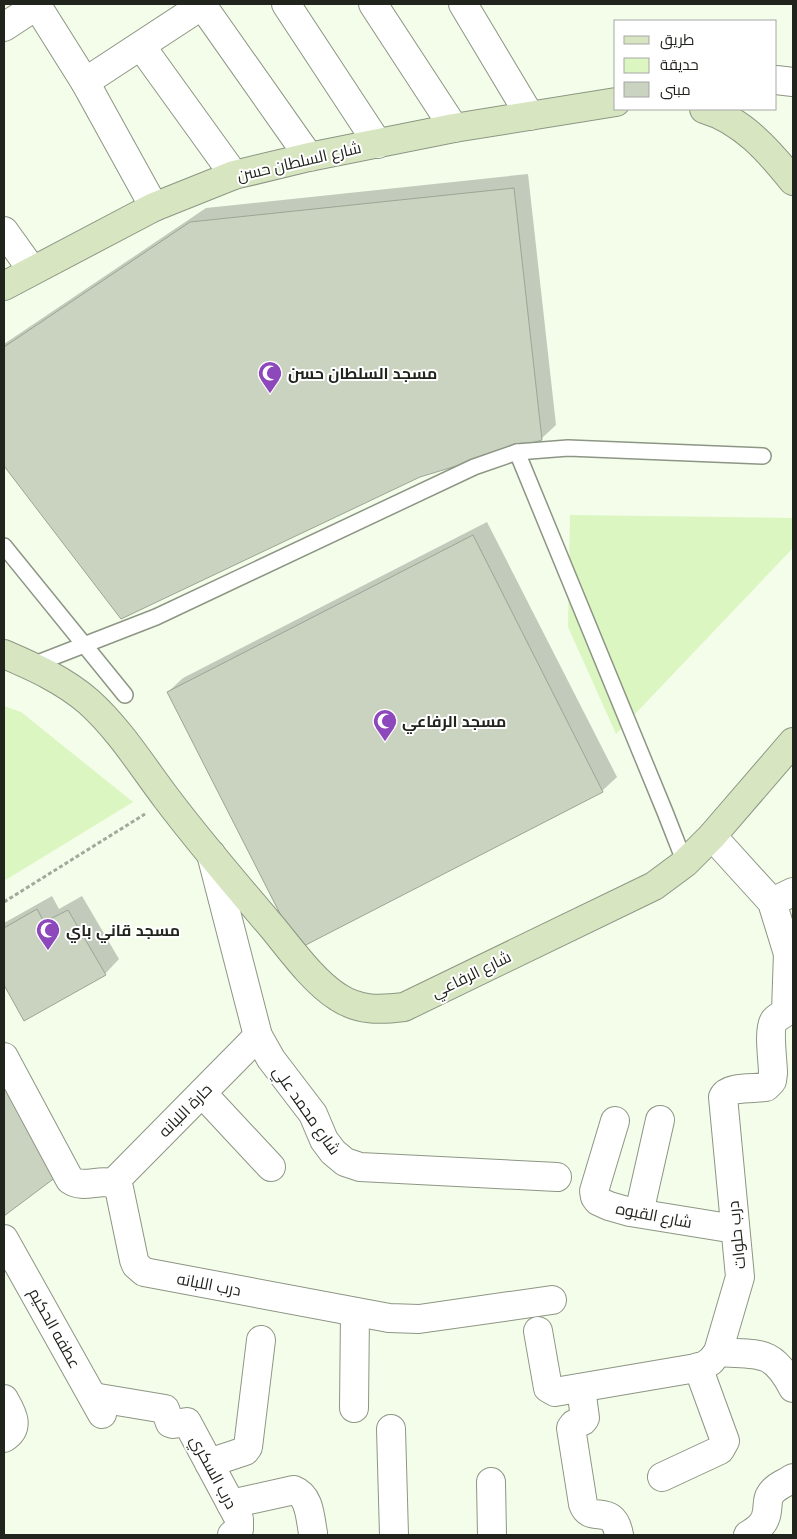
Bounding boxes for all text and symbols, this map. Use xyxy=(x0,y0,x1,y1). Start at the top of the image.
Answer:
legend xyxy=(614,20,777,110)
text: طريق xyxy=(660,29,694,50)
text: حديقة xyxy=(660,54,699,74)
text: مبنى xyxy=(660,79,691,100)
street label: شارع السلطان حسن xyxy=(235,136,364,187)
mosque icon: مسجد السلطان حسن xyxy=(257,360,283,394)
place label: مسجد السلطان حسن xyxy=(288,362,437,384)
mosque icon: مسجد الرفاعي xyxy=(372,708,398,742)
place label: مسجد الرفاعي xyxy=(402,710,506,734)
mosque icon: مسجد قاني باي xyxy=(35,917,61,951)
place label: مسجد قاني باي xyxy=(66,919,180,943)
street label: شارع الرفاعي xyxy=(427,945,516,1006)
street label: شارع محمد علي xyxy=(266,1061,346,1161)
street label: حارة اللبانه xyxy=(153,1078,217,1142)
street label: شارع القبوه xyxy=(614,1197,694,1234)
street label: درب حلوات xyxy=(721,1200,751,1270)
street label: درب اللبانه xyxy=(175,1267,243,1301)
street label: عطفه الحكيم xyxy=(23,1284,86,1373)
street label: درب السكري xyxy=(183,1431,243,1514)

